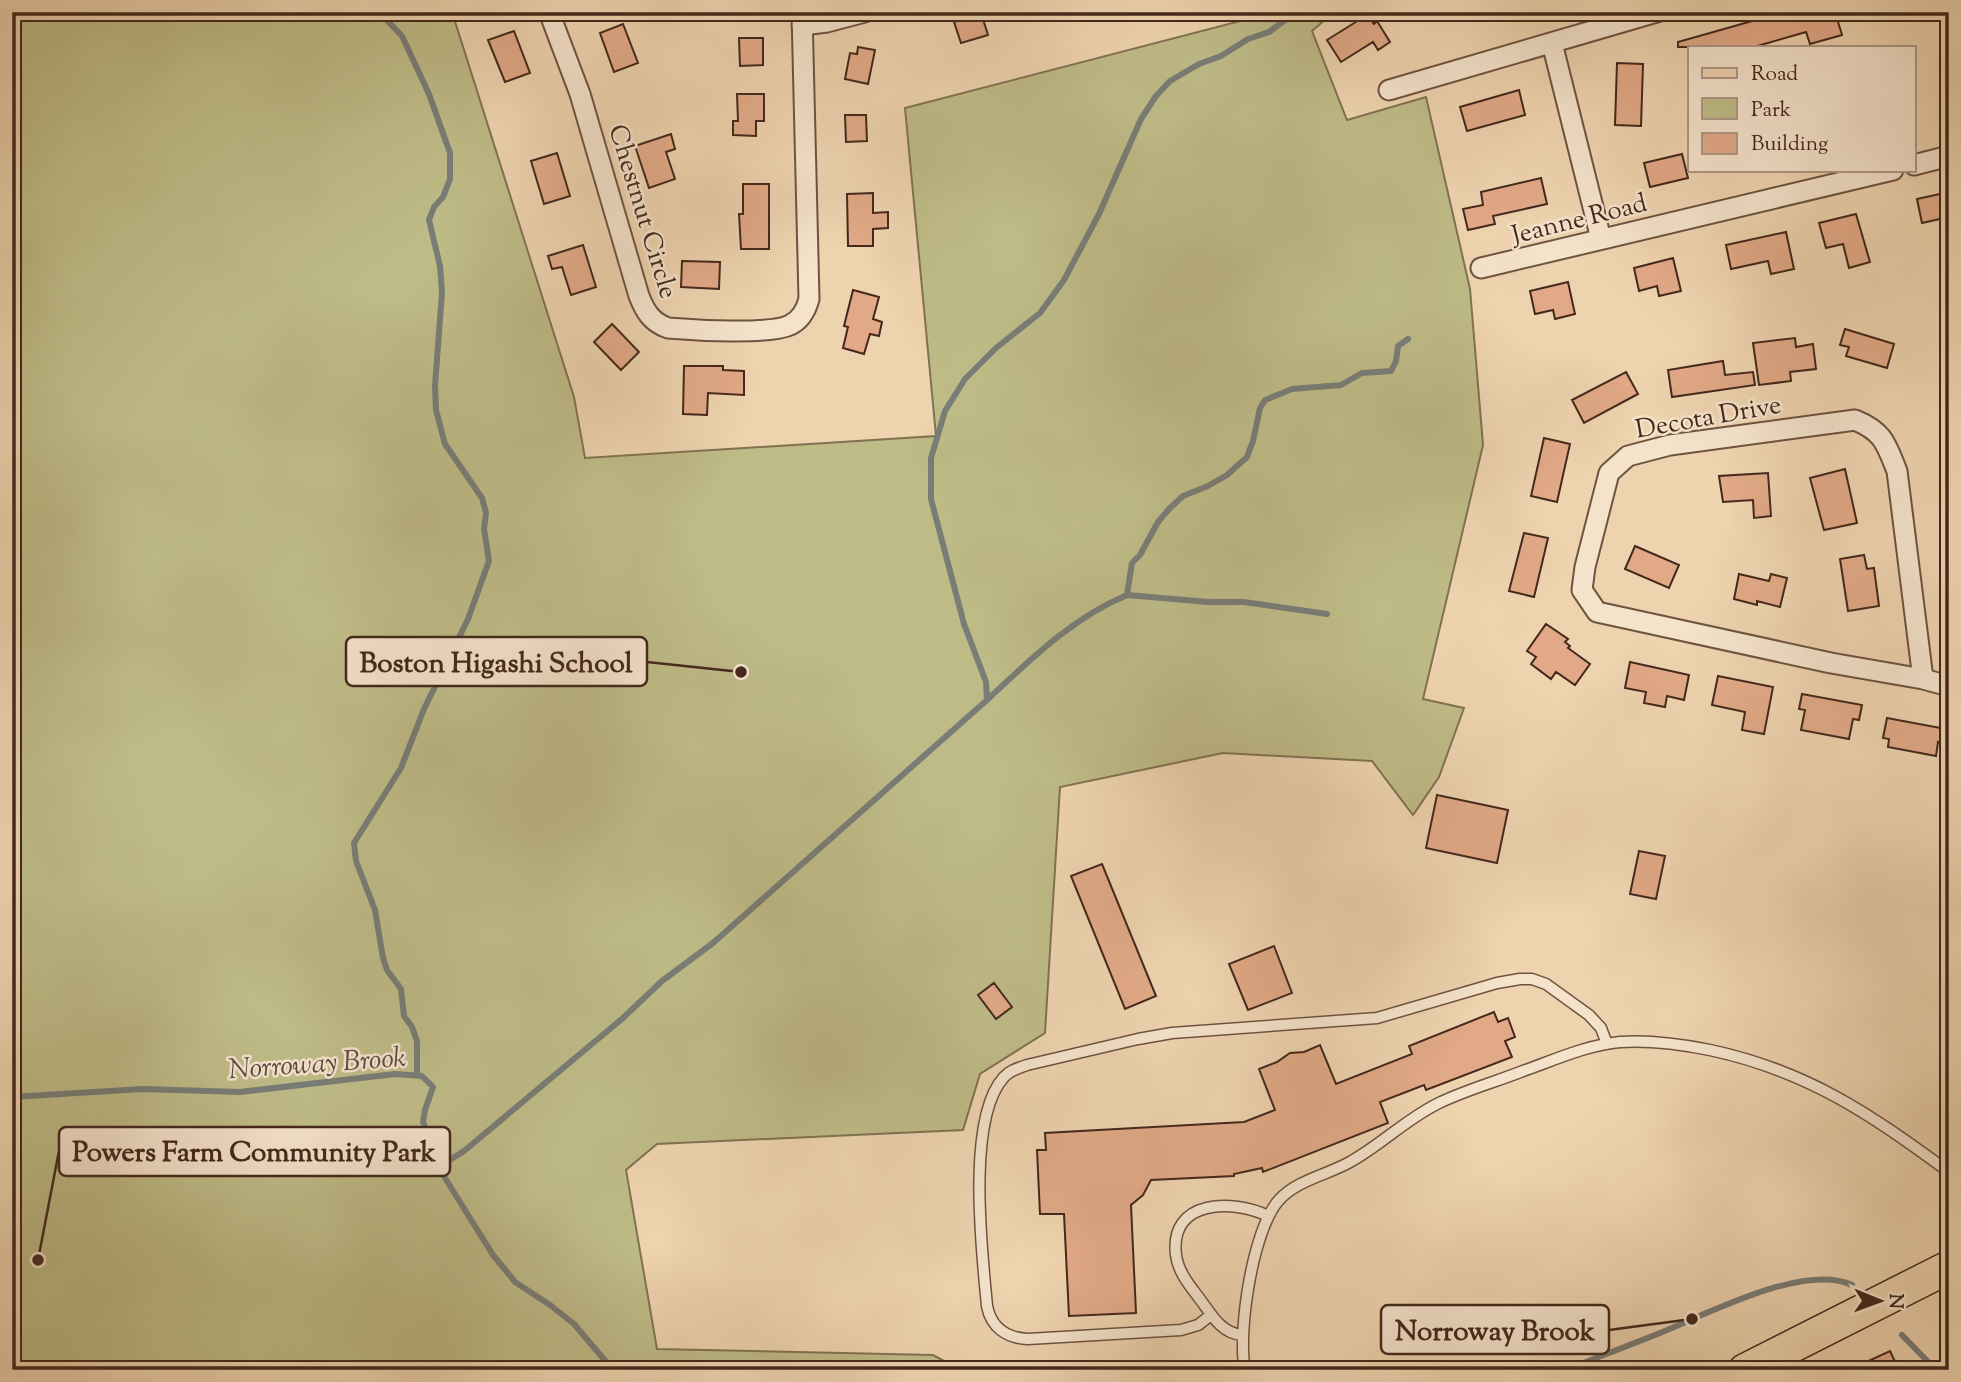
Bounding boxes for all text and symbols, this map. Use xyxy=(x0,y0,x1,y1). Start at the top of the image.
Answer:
legend xyxy=(1688,46,1916,172)
text: Road xyxy=(1751,60,1798,90)
text: Park xyxy=(1751,96,1792,126)
street label: Chestnut Circle xyxy=(598,120,686,303)
text: Building xyxy=(1751,130,1828,160)
street label: Jeanne Road xyxy=(1506,186,1651,256)
street label: Decota Drive xyxy=(1633,387,1784,449)
callout: Boston Higashi School xyxy=(346,637,647,686)
text: Boston Higashi School xyxy=(360,645,633,685)
water label: Norroway Brook xyxy=(227,1039,408,1091)
callout: Powers Farm Community Park xyxy=(59,1127,450,1176)
text: Powers Farm Community Park xyxy=(72,1134,437,1174)
north arrow xyxy=(1846,1266,1916,1336)
text: N xyxy=(1881,1293,1908,1309)
callout: Norroway Brook xyxy=(1381,1305,1609,1354)
text: Norroway Brook xyxy=(1395,1313,1596,1353)

